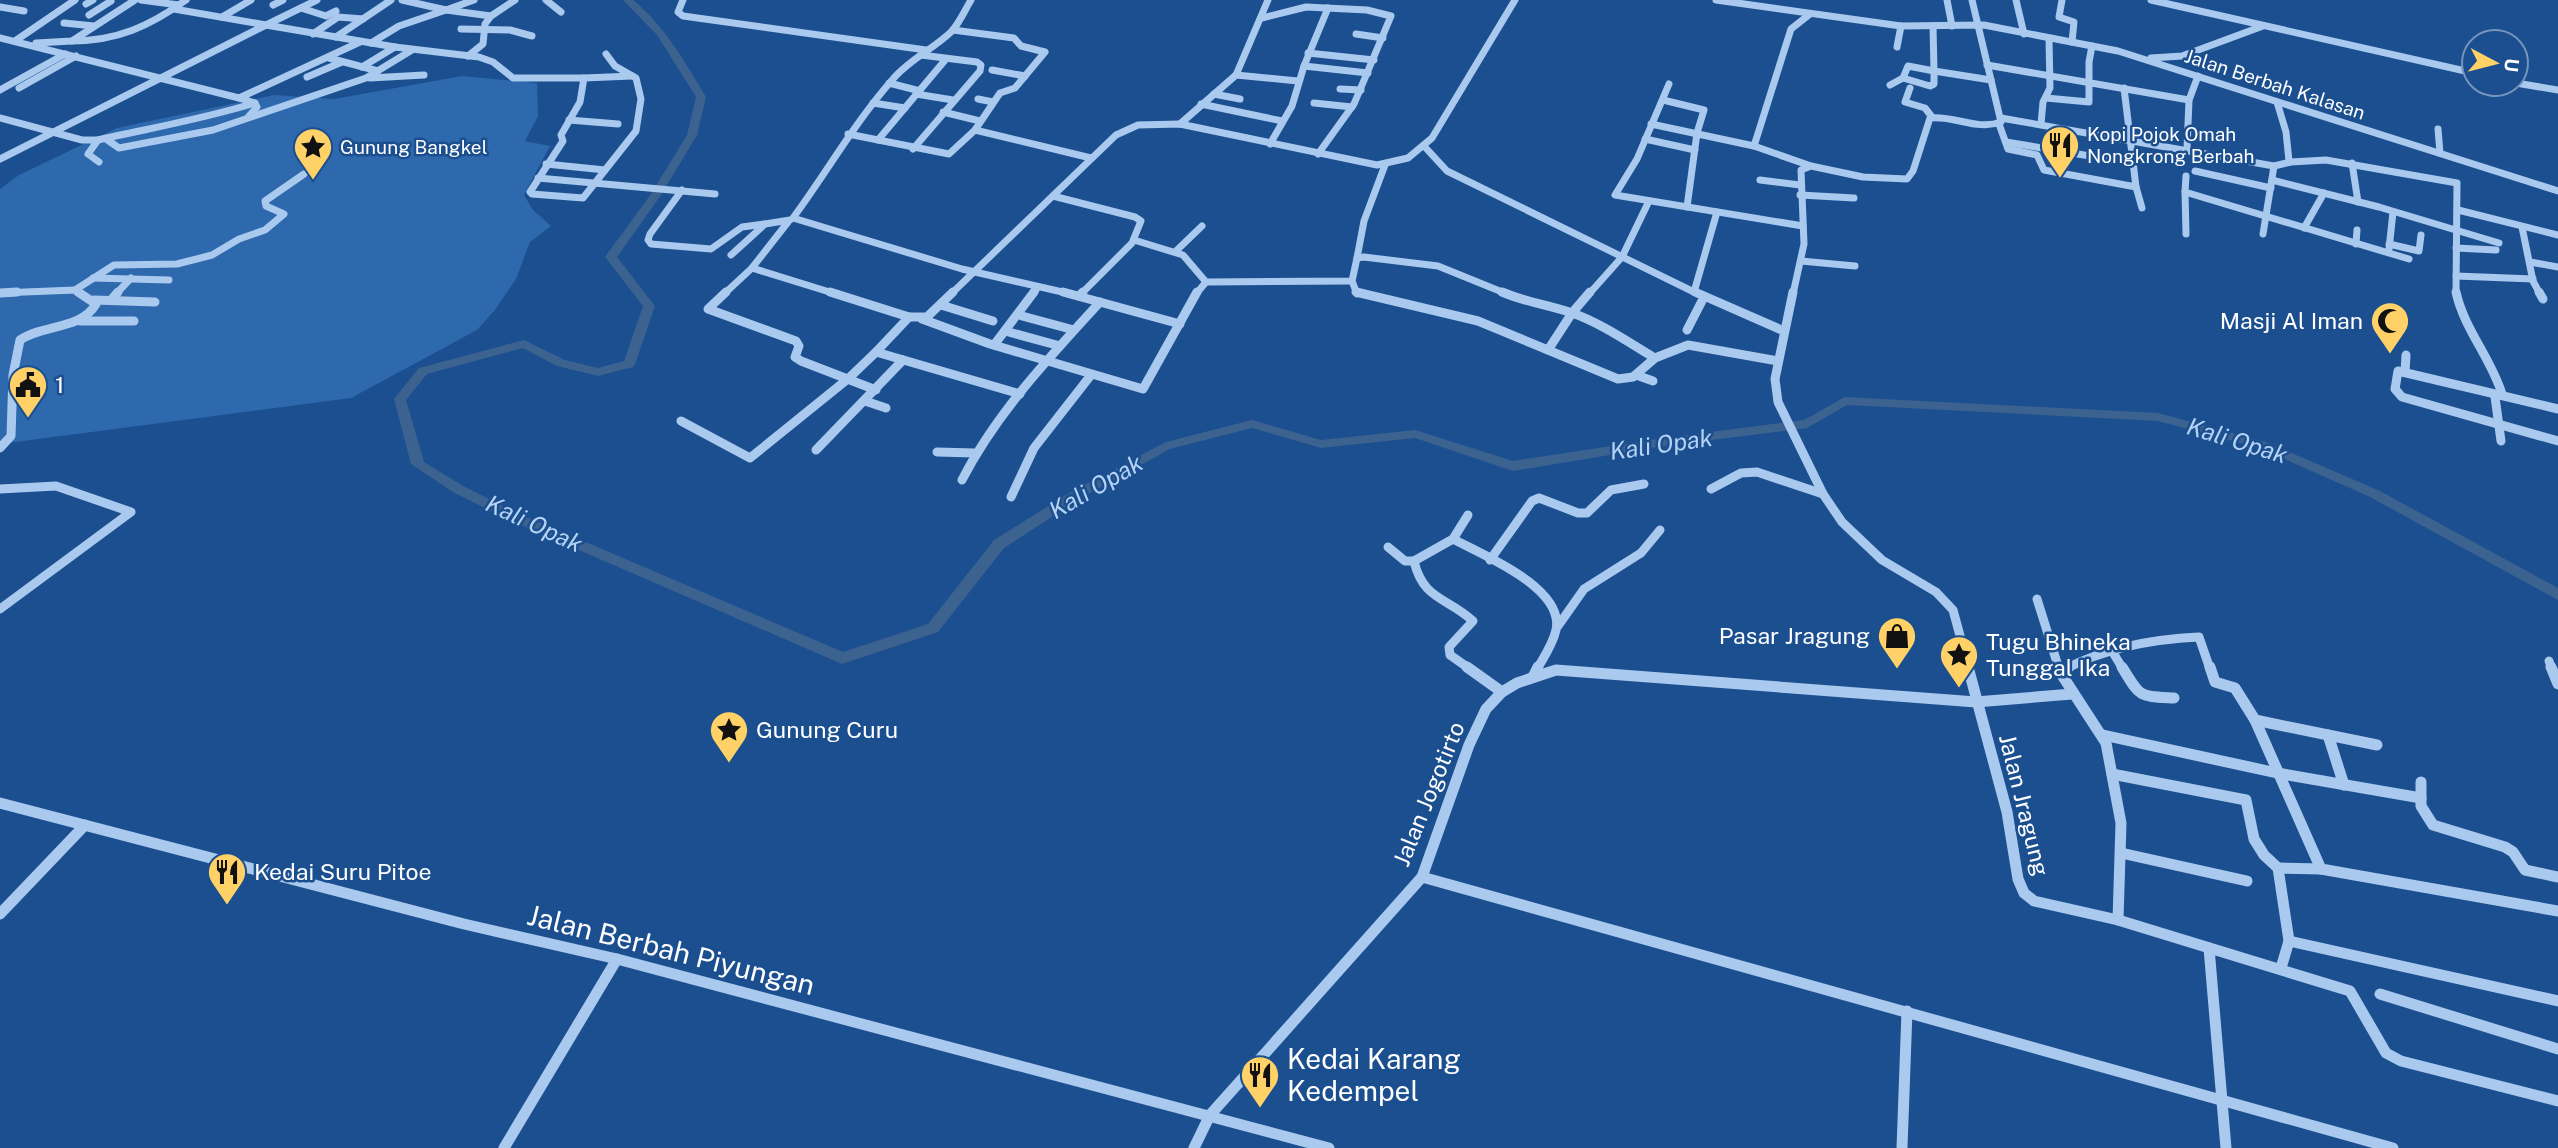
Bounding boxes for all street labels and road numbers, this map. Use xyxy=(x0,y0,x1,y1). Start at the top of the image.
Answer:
street label: Jalan Berbah Kalasan xyxy=(2182,44,2368,124)
street label: Jalan Jogotirto xyxy=(1387,718,1470,870)
street label: Jalan Jragung xyxy=(1994,731,2055,879)
street label: Jalan Berbah Piyungan xyxy=(524,898,818,1001)

